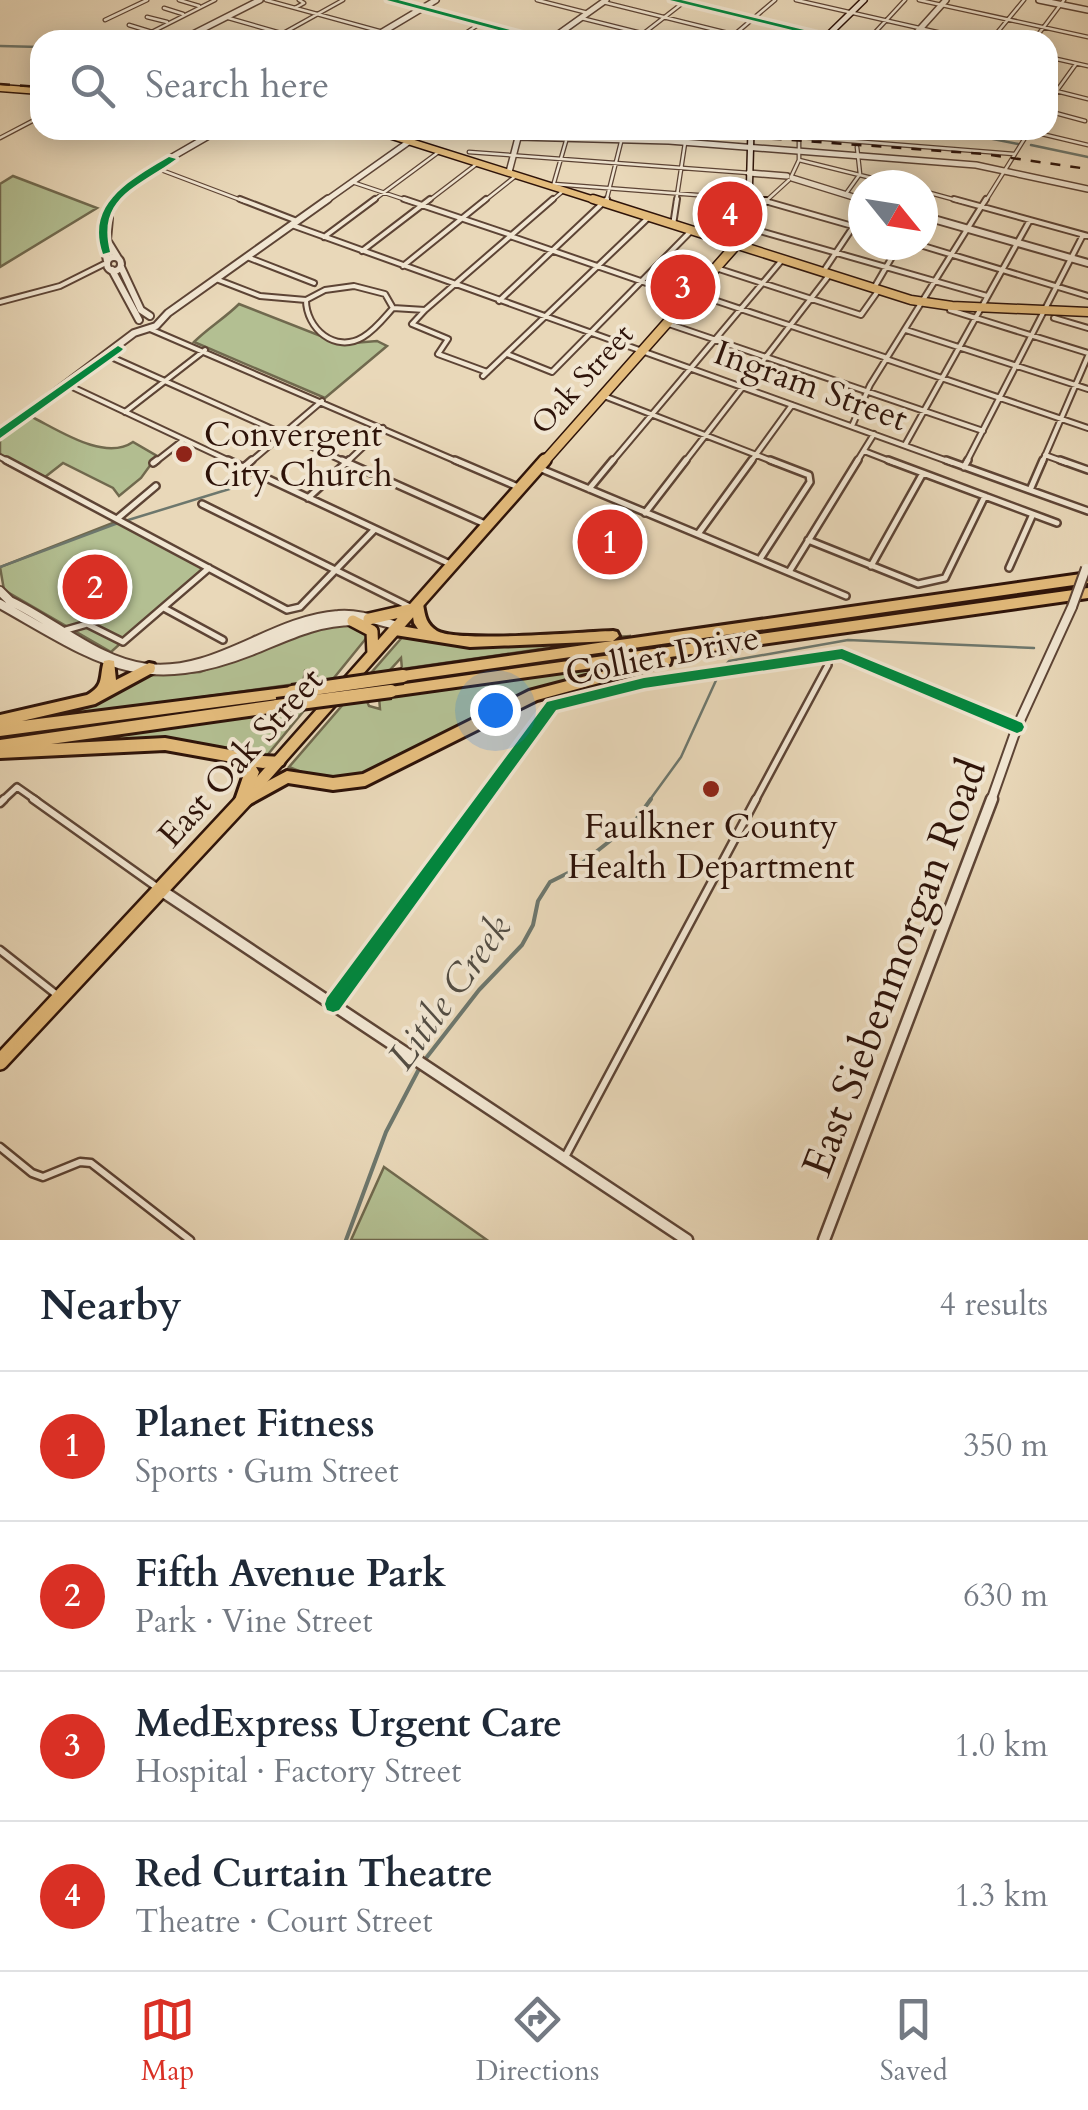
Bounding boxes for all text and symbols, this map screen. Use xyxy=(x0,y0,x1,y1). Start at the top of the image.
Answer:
search box xyxy=(30,30,1058,140)
icon: search xyxy=(65,58,120,113)
text: Search here xyxy=(145,59,329,111)
north arrow xyxy=(848,170,938,260)
pin: 4 xyxy=(698,176,762,252)
pin: 3 xyxy=(650,250,716,324)
street label: Oak Street xyxy=(522,315,643,443)
street label: Ingram Street xyxy=(707,329,914,443)
place label: Convergent City Church xyxy=(204,411,393,499)
marker: Convergent City Church xyxy=(173,443,195,465)
pin: 1 xyxy=(578,504,642,580)
pin: 2 xyxy=(62,550,128,624)
street label: Collier Drive xyxy=(561,614,763,698)
street label: East Oak Street xyxy=(147,657,334,858)
your location xyxy=(470,685,521,736)
street label: East Siebenmorgan Road xyxy=(788,751,1000,1184)
marker: Faulkner County Health Department xyxy=(700,778,722,800)
place label: Faulkner County Health Department xyxy=(567,803,855,891)
water label: Little Creek xyxy=(376,905,524,1080)
text: Nearby xyxy=(40,1277,182,1334)
text: 4 results xyxy=(940,1283,1048,1327)
text: Planet Fitness xyxy=(135,1398,374,1450)
text: 1 xyxy=(64,1424,81,1468)
text: 350 m xyxy=(963,1424,1048,1468)
text: Sports · Gum Street xyxy=(135,1450,399,1494)
text: Fifth Avenue Park xyxy=(135,1548,446,1600)
text: 2 xyxy=(64,1574,81,1618)
text: 630 m xyxy=(963,1574,1048,1618)
text: Park · Vine Street xyxy=(135,1600,373,1644)
text: MedExpress Urgent Care xyxy=(135,1698,562,1750)
text: 3 xyxy=(64,1724,81,1768)
text: 1.0 km xyxy=(954,1724,1048,1768)
text: Hospital · Factory Street xyxy=(135,1750,461,1794)
text: Red Curtain Theatre xyxy=(135,1848,493,1900)
text: 4 xyxy=(64,1874,81,1918)
text: 1.3 km xyxy=(954,1874,1048,1918)
text: Theatre · Court Street xyxy=(135,1900,433,1944)
tab: Map xyxy=(140,1992,195,2090)
tab: Directions xyxy=(476,1992,599,2090)
tab: Saved xyxy=(880,1992,948,2090)

